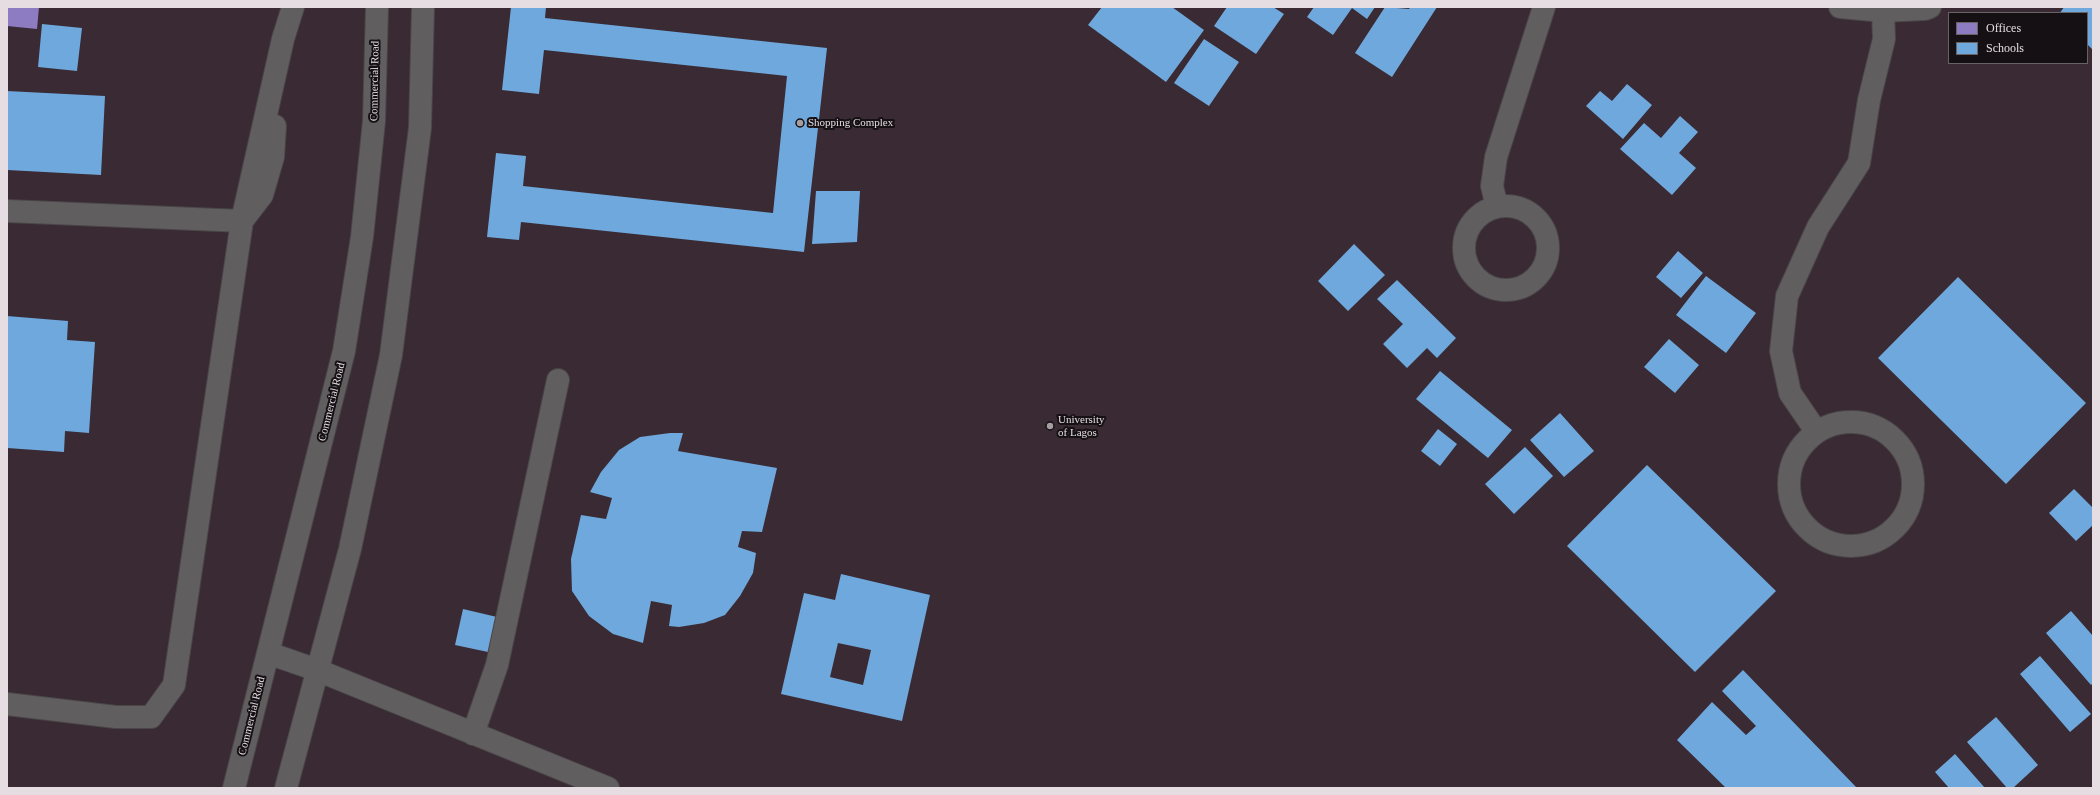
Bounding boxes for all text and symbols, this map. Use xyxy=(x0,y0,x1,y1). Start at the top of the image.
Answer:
legend xyxy=(1948,12,2088,64)
text: Offices xyxy=(1986,21,2021,35)
street label: Commercial Road xyxy=(368,41,382,121)
text: Schools xyxy=(1986,41,2024,55)
place label: Shopping Complex xyxy=(808,116,893,130)
marker: Shopping Complex xyxy=(795,118,805,128)
street label: Commercial Road xyxy=(316,361,348,443)
place label: University of Lagos xyxy=(1058,413,1104,439)
marker: University of Lagos xyxy=(1045,421,1055,431)
street label: Commercial Road xyxy=(236,675,268,757)

